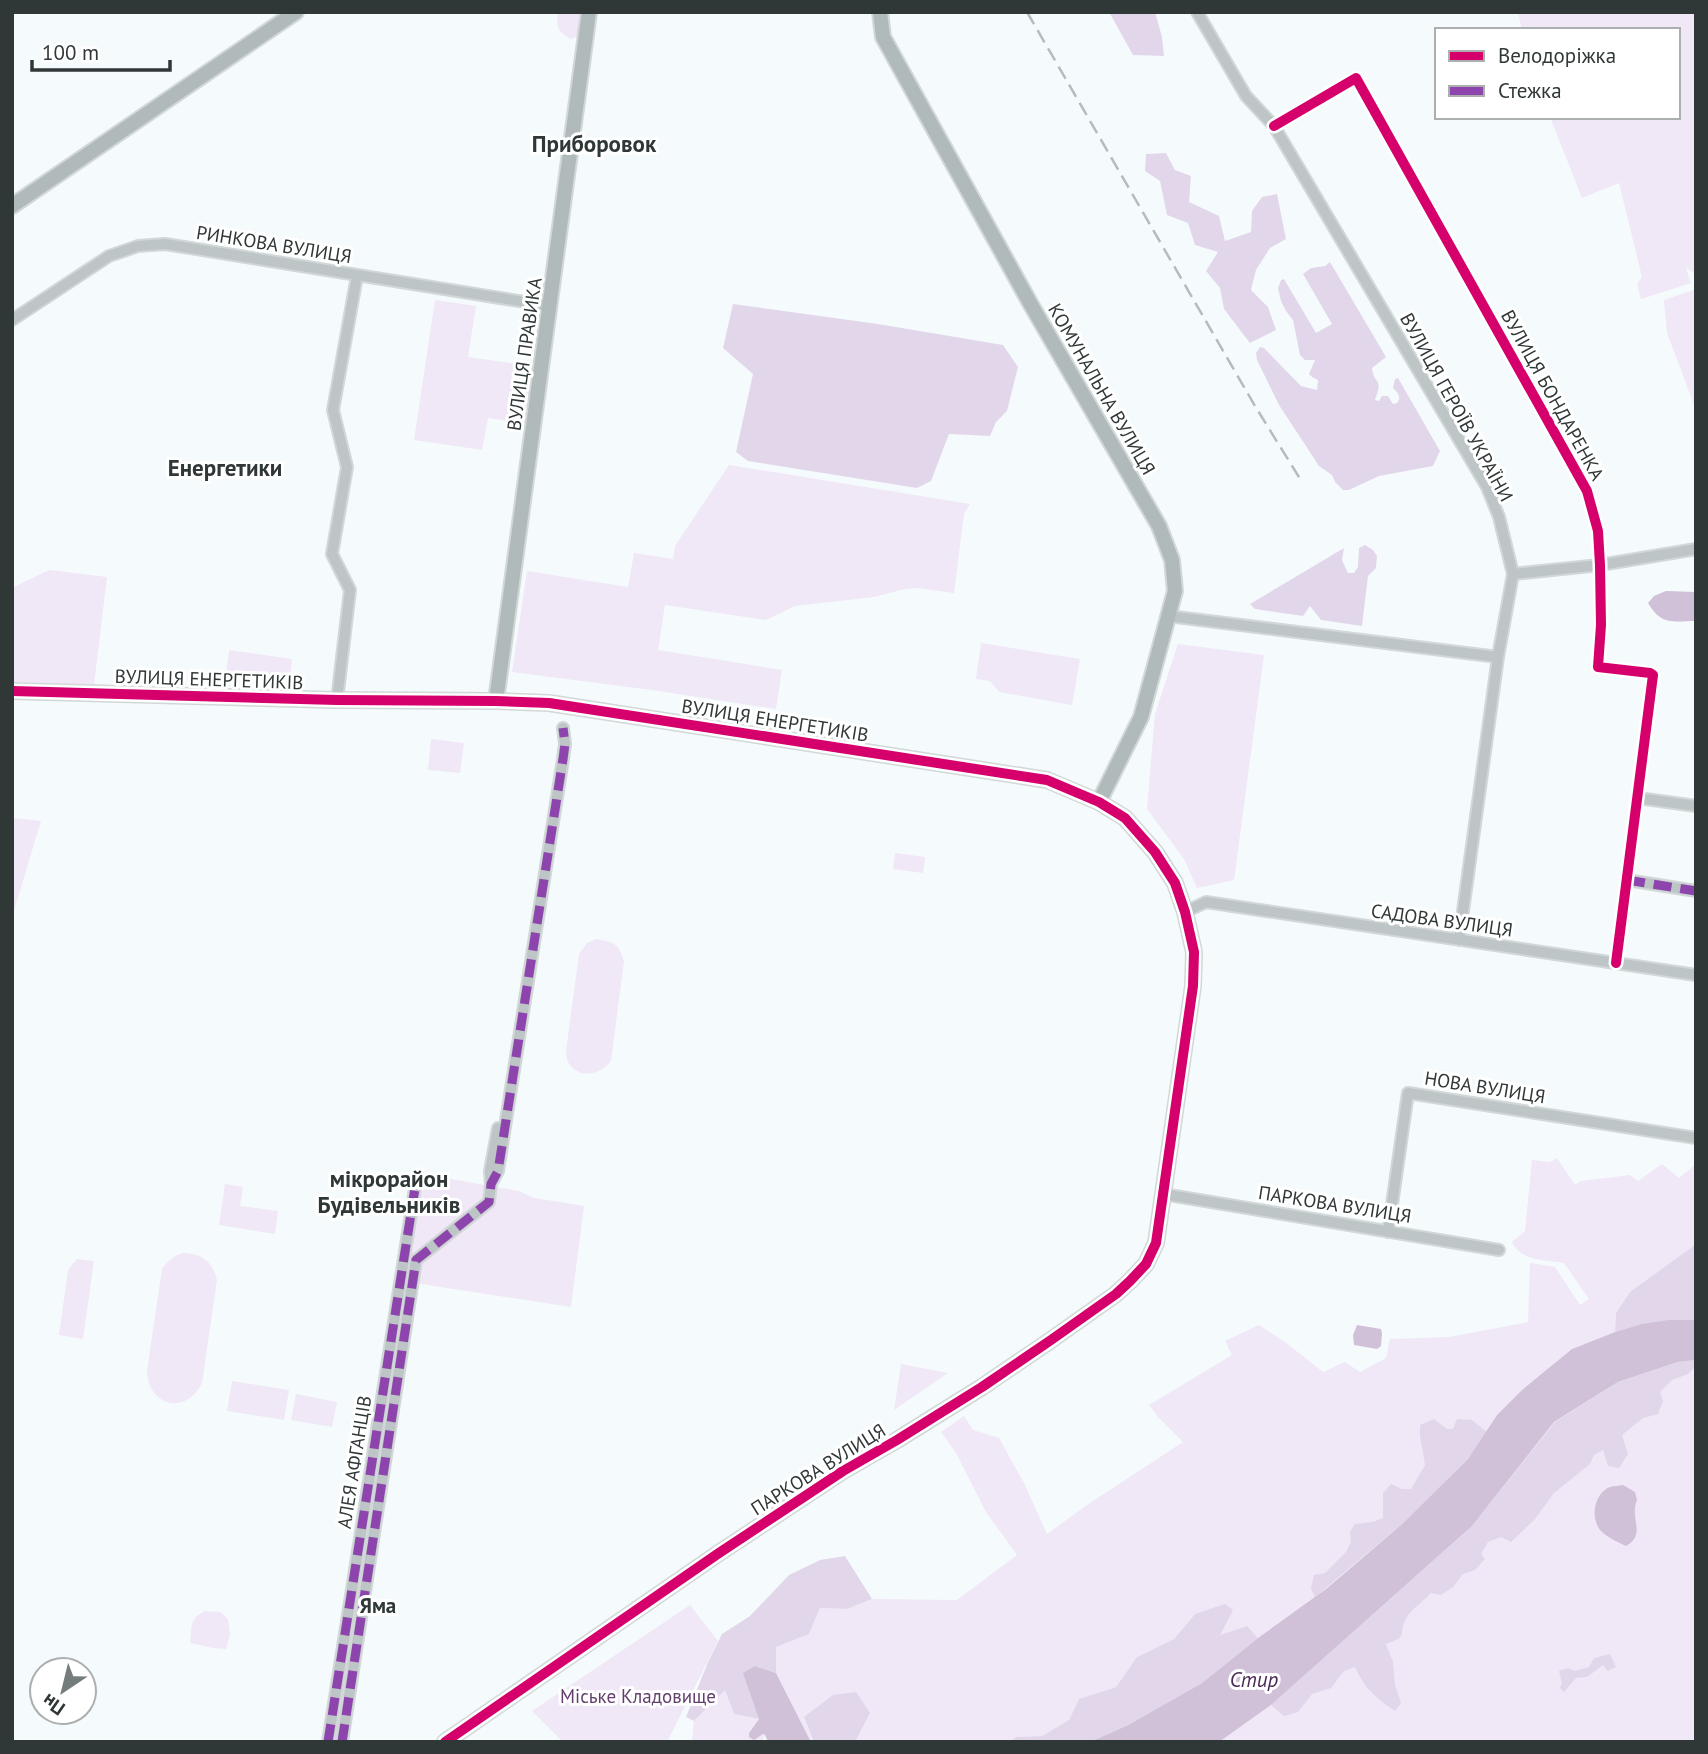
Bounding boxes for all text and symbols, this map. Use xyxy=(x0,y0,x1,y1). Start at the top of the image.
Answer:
scale bar xyxy=(32,28,170,72)
legend xyxy=(1435,28,1680,119)
text: 100 m xyxy=(42,39,99,66)
text: Велодоріжка xyxy=(1498,42,1616,69)
text: Стежка xyxy=(1498,77,1562,104)
district label: Приборовок xyxy=(532,129,657,158)
street label: РИНКОВА ВУЛИЦЯ xyxy=(195,220,353,268)
street label: ВУЛИЦЯ ПРАВИКА xyxy=(501,276,547,432)
street label: КОМУНАЛЬНА ВУЛИЦЯ xyxy=(1043,299,1161,479)
street label: ВУЛИЦЯ БОНДАРЕНКА xyxy=(1496,306,1610,484)
street label: ВУЛИЦЯ ГЕРОЇВ УКРАЇНИ xyxy=(1395,309,1519,505)
district label: Енергетики xyxy=(168,453,282,482)
street label: ВУЛИЦЯ ЕНЕРГЕТИКІВ xyxy=(114,664,304,694)
street label: ВУЛИЦЯ ЕНЕРГЕТИКІВ xyxy=(680,693,870,747)
street label: САДОВА ВУЛИЦЯ xyxy=(1370,898,1514,942)
street label: НОВА ВУЛИЦЯ xyxy=(1423,1066,1547,1108)
district label: мікрорайон Будівельників xyxy=(318,1164,460,1219)
street label: ПАРКОВА ВУЛИЦЯ xyxy=(1257,1180,1413,1228)
street label: АЛЕЯ АФГАНЦІВ xyxy=(332,1394,376,1530)
street label: ПАРКОВА ВУЛИЦЯ xyxy=(746,1418,890,1520)
district label: Яма xyxy=(360,1592,396,1619)
north arrow xyxy=(28,1656,98,1726)
water label: Стир xyxy=(1230,1666,1278,1693)
park label: Міське Кладовище xyxy=(560,1684,716,1708)
text: Пн xyxy=(37,1689,69,1721)

